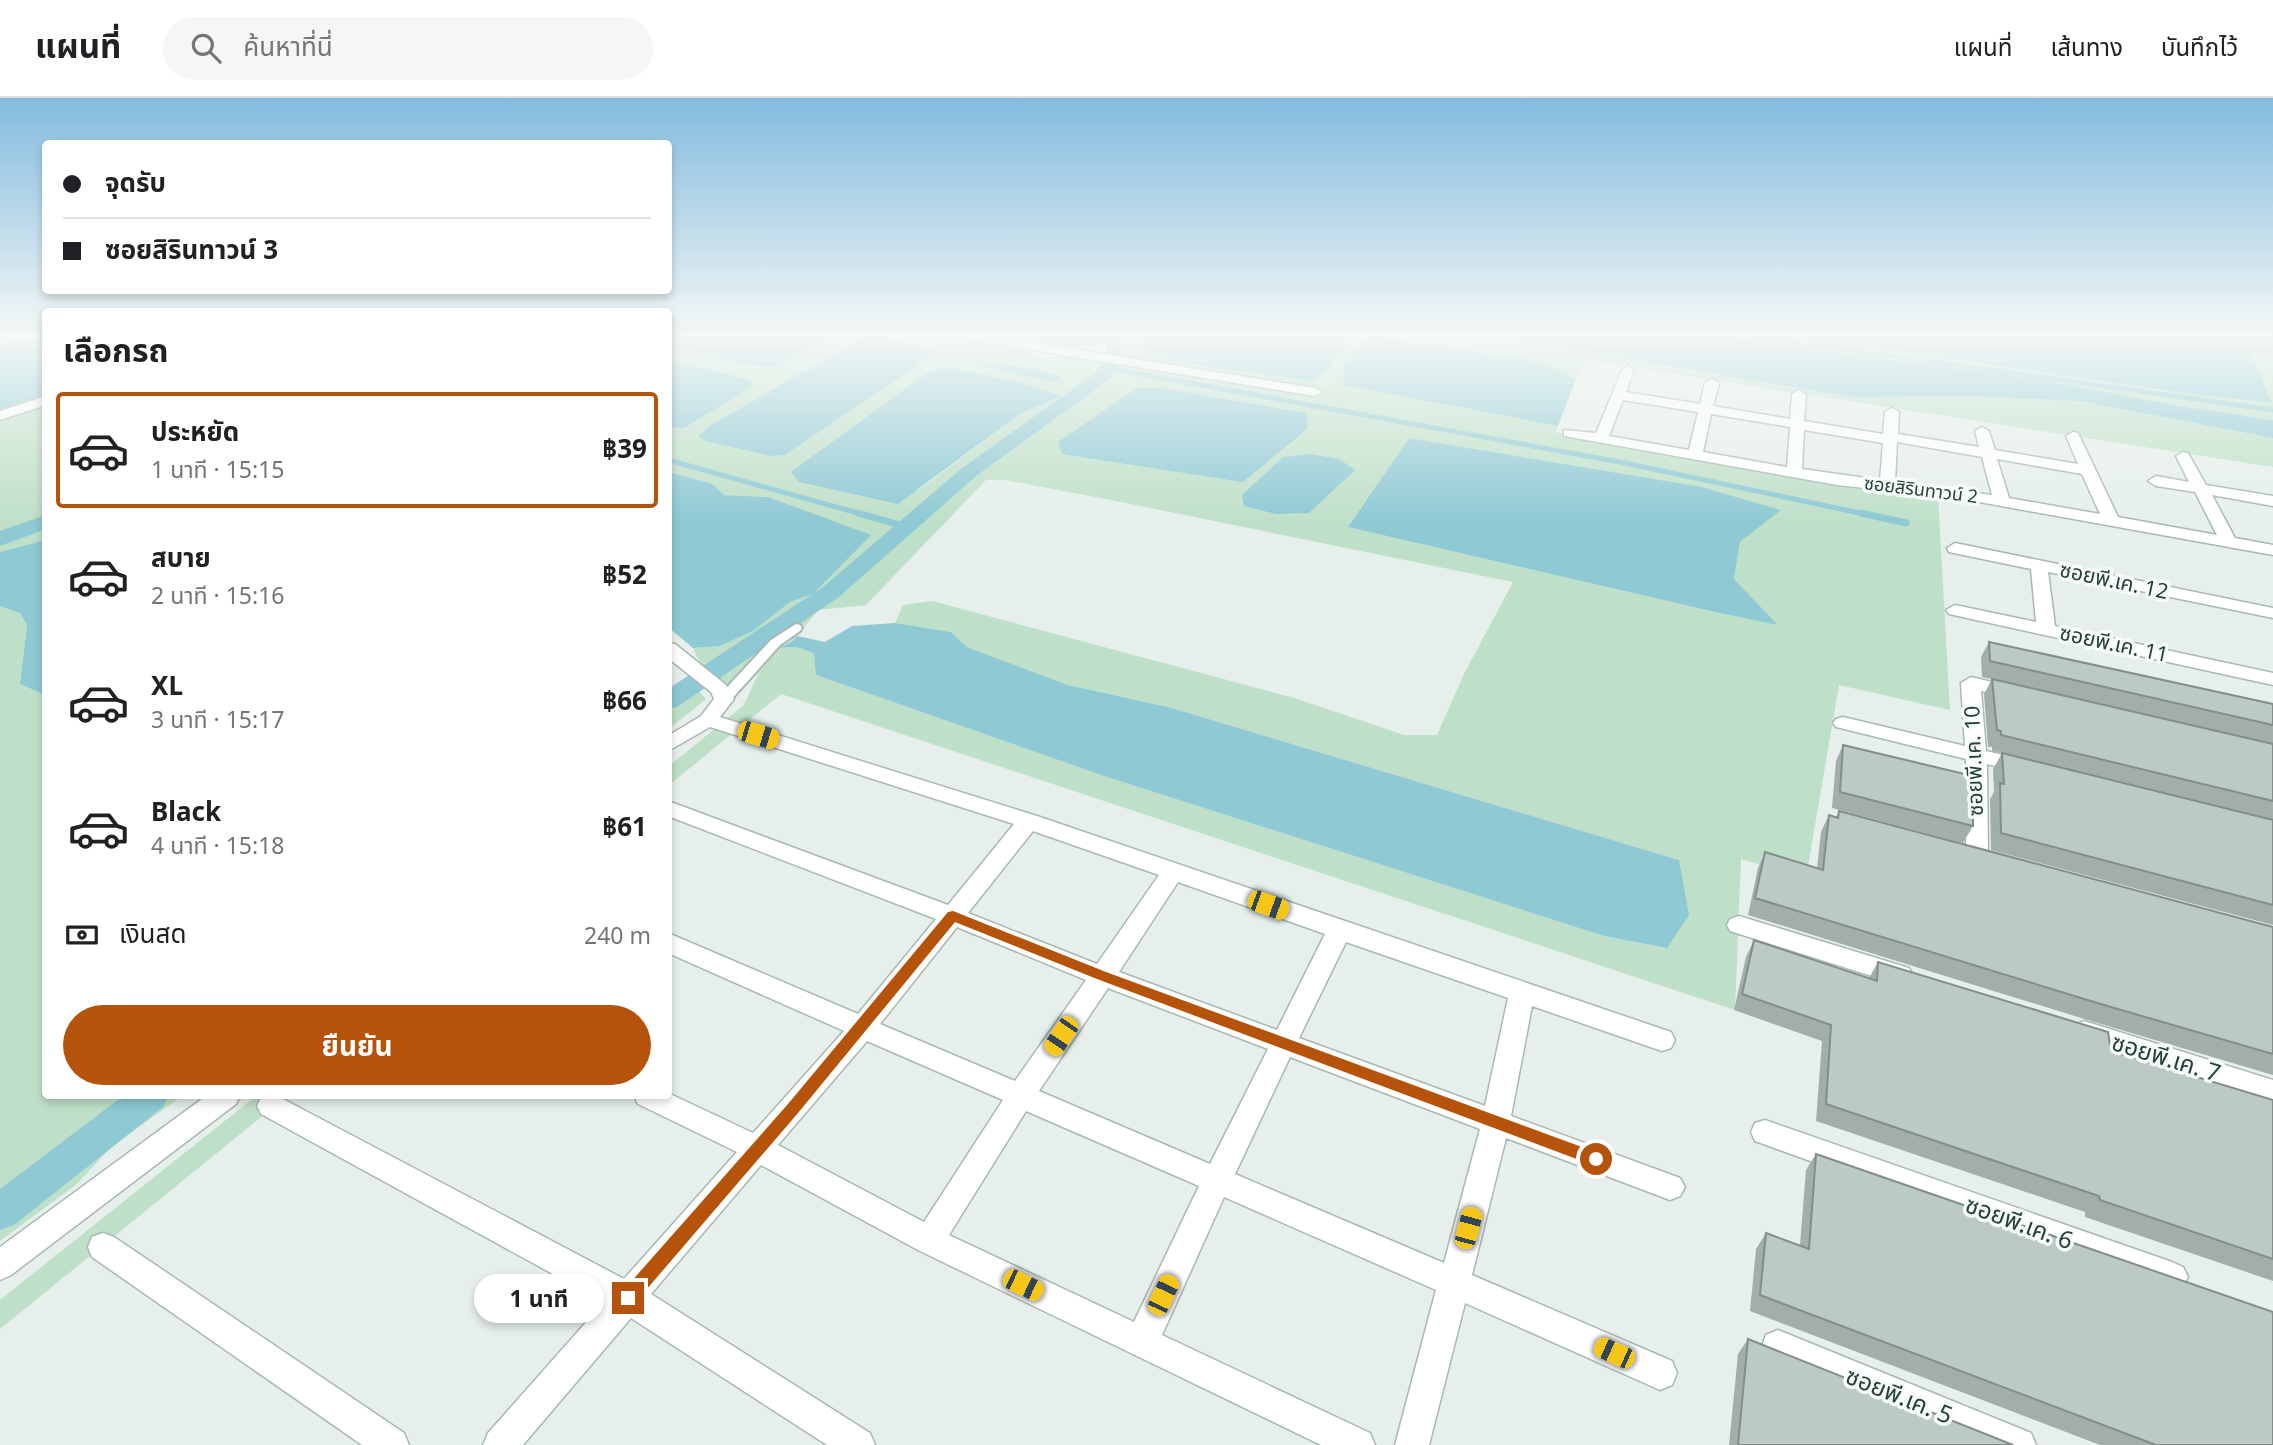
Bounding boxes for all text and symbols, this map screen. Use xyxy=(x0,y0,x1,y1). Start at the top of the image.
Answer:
search box xyxy=(163,17,653,80)
text: แผนที่ xyxy=(35,23,121,68)
text: ค้นหาที่นี่ xyxy=(243,28,333,64)
icon: search xyxy=(187,29,225,67)
text: แผนที่ xyxy=(1954,30,2012,63)
text: เส้นทาง xyxy=(2050,30,2123,63)
text: บันทึกไว้ xyxy=(2161,30,2238,63)
text: จุดรับ xyxy=(105,164,166,200)
text: ซอยสิรินทาวน์ 3 xyxy=(105,231,278,267)
text: เลือกรถ xyxy=(63,328,168,371)
text: ประหยัด xyxy=(151,413,239,449)
icon: car xyxy=(67,419,130,482)
text: ฿39 xyxy=(602,430,647,466)
text: 1 นาที · 15:15 xyxy=(151,453,285,485)
street label: ซอยสิรินทาวน์ 2 xyxy=(1863,470,1979,508)
text: สบาย xyxy=(151,539,211,575)
icon: car xyxy=(67,545,130,608)
street label: ซอยพี.เค. 12 xyxy=(2057,555,2171,605)
text: ฿52 xyxy=(602,556,647,592)
text: 2 นาที · 15:16 xyxy=(151,579,285,611)
street label: ซอยพี.เค. 11 xyxy=(2057,618,2171,668)
text: XL xyxy=(151,667,183,703)
icon: car xyxy=(67,671,130,734)
text: ฿66 xyxy=(602,682,647,718)
text: 3 นาที · 15:17 xyxy=(151,703,285,735)
street label: ซอยพี.เค. 10 xyxy=(1957,705,1989,817)
car xyxy=(735,719,782,751)
text: Black xyxy=(151,793,221,829)
icon: car xyxy=(67,797,130,860)
text: ฿61 xyxy=(602,808,647,844)
text: 4 นาที · 15:18 xyxy=(151,829,285,861)
car xyxy=(1245,888,1292,922)
text: เงินสด xyxy=(119,915,186,951)
icon: cash xyxy=(63,916,101,954)
text: 240 m xyxy=(584,919,651,951)
button: ยืนยัน xyxy=(63,1005,651,1085)
car xyxy=(1041,1013,1082,1059)
street label: ซอยพี.เค. 7 xyxy=(2108,1024,2225,1089)
route start xyxy=(1580,1143,1612,1175)
street label: ซอยพี.เค. 6 xyxy=(1961,1187,2078,1256)
car xyxy=(1453,1205,1484,1251)
car xyxy=(1000,1266,1047,1304)
car xyxy=(1145,1272,1182,1318)
callout: 1 นาที xyxy=(474,1274,604,1322)
text: 1 นาที xyxy=(510,1282,568,1314)
route end xyxy=(612,1282,644,1314)
car xyxy=(1591,1335,1638,1371)
street label: ซอยพี.เค. 5 xyxy=(1841,1358,1958,1431)

